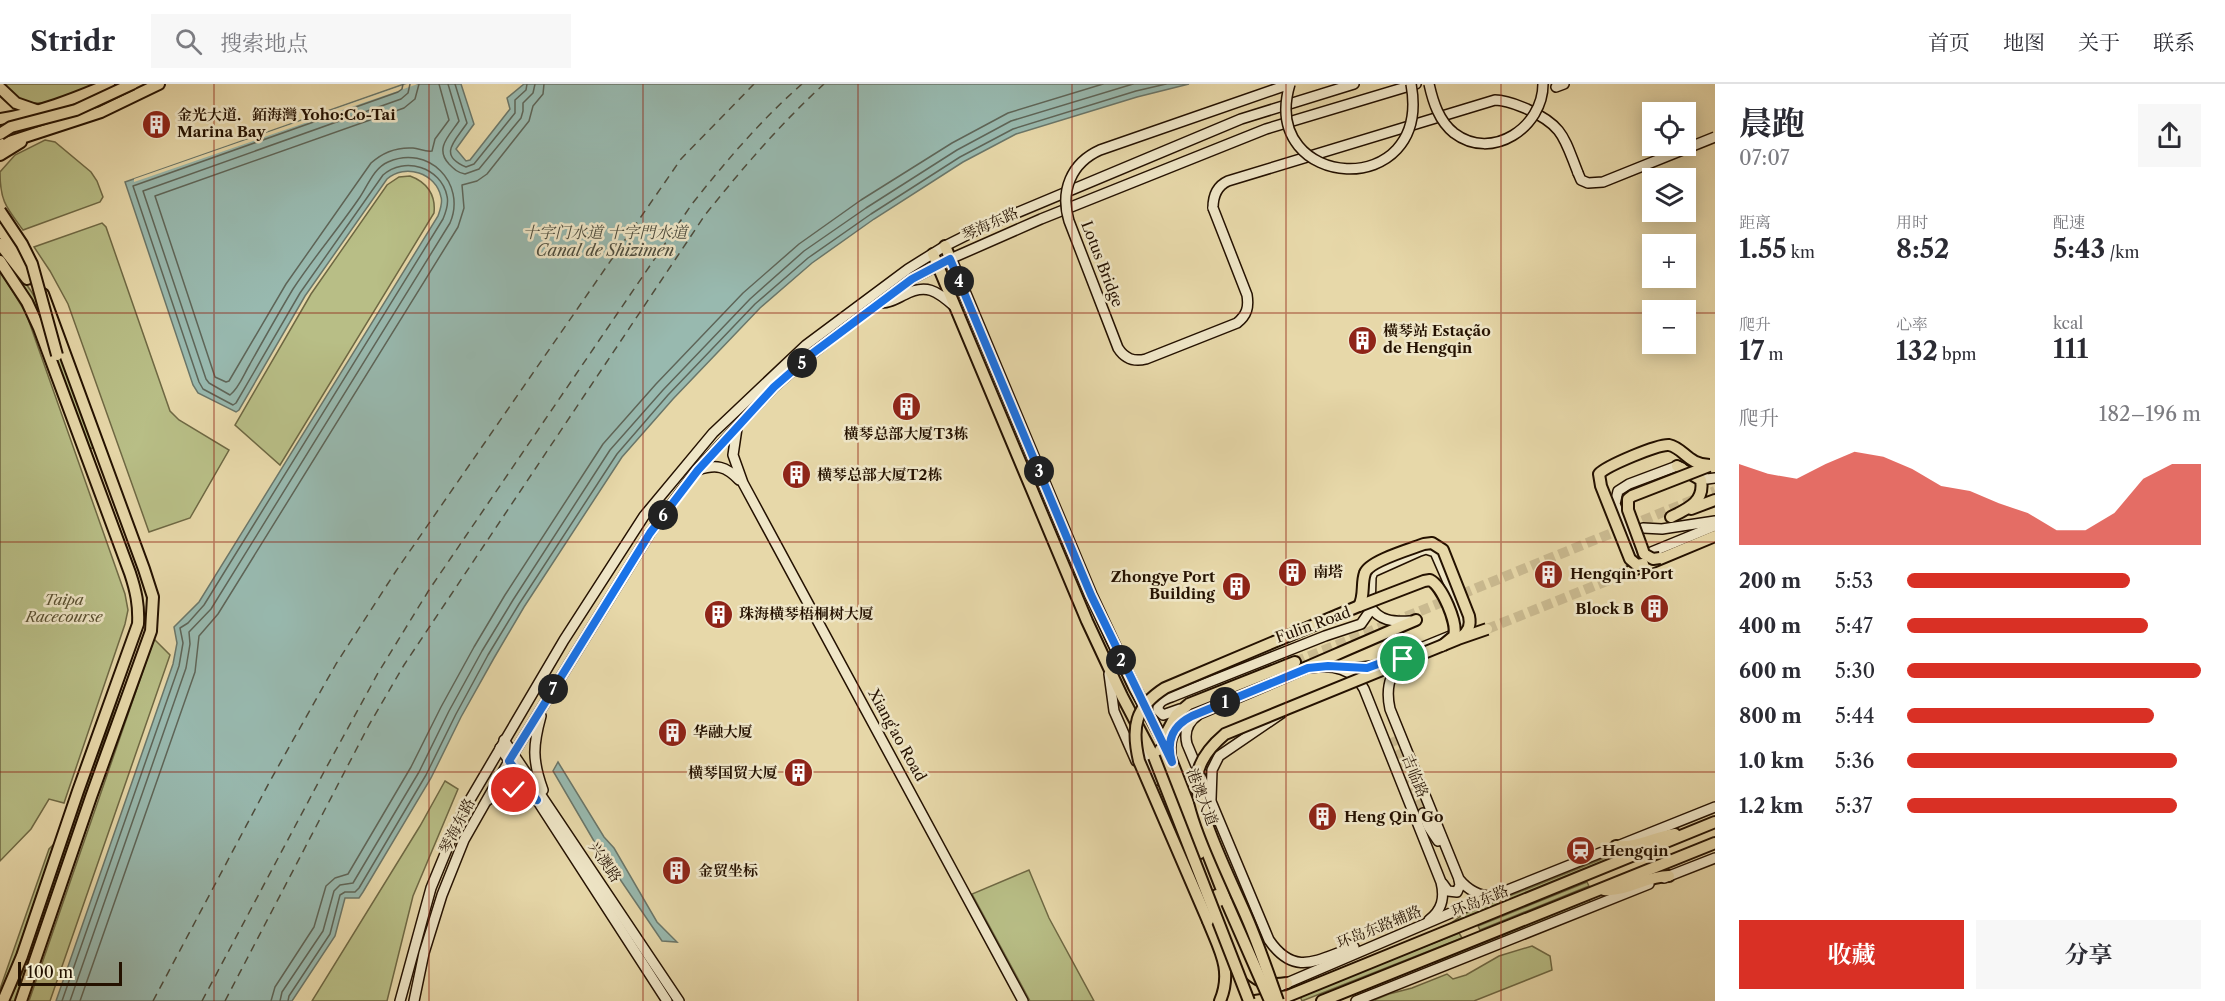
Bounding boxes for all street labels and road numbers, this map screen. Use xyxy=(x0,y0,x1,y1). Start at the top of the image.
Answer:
street label: 琴海东路 xyxy=(959,203,1021,244)
street label: Lotus Bridge xyxy=(1077,218,1128,310)
street label: Fulin Road xyxy=(1273,602,1353,647)
street label: Xiang'ao Road xyxy=(864,684,931,784)
street label: 吉临路 xyxy=(1398,751,1433,800)
street label: 港澳大道 xyxy=(1183,765,1222,828)
street label: 琴海东路 xyxy=(434,795,479,857)
street label: 兴澳路 xyxy=(585,838,626,886)
street label: 环岛东路 xyxy=(1448,880,1511,921)
street label: 环岛东路辅路 xyxy=(1334,901,1424,952)

